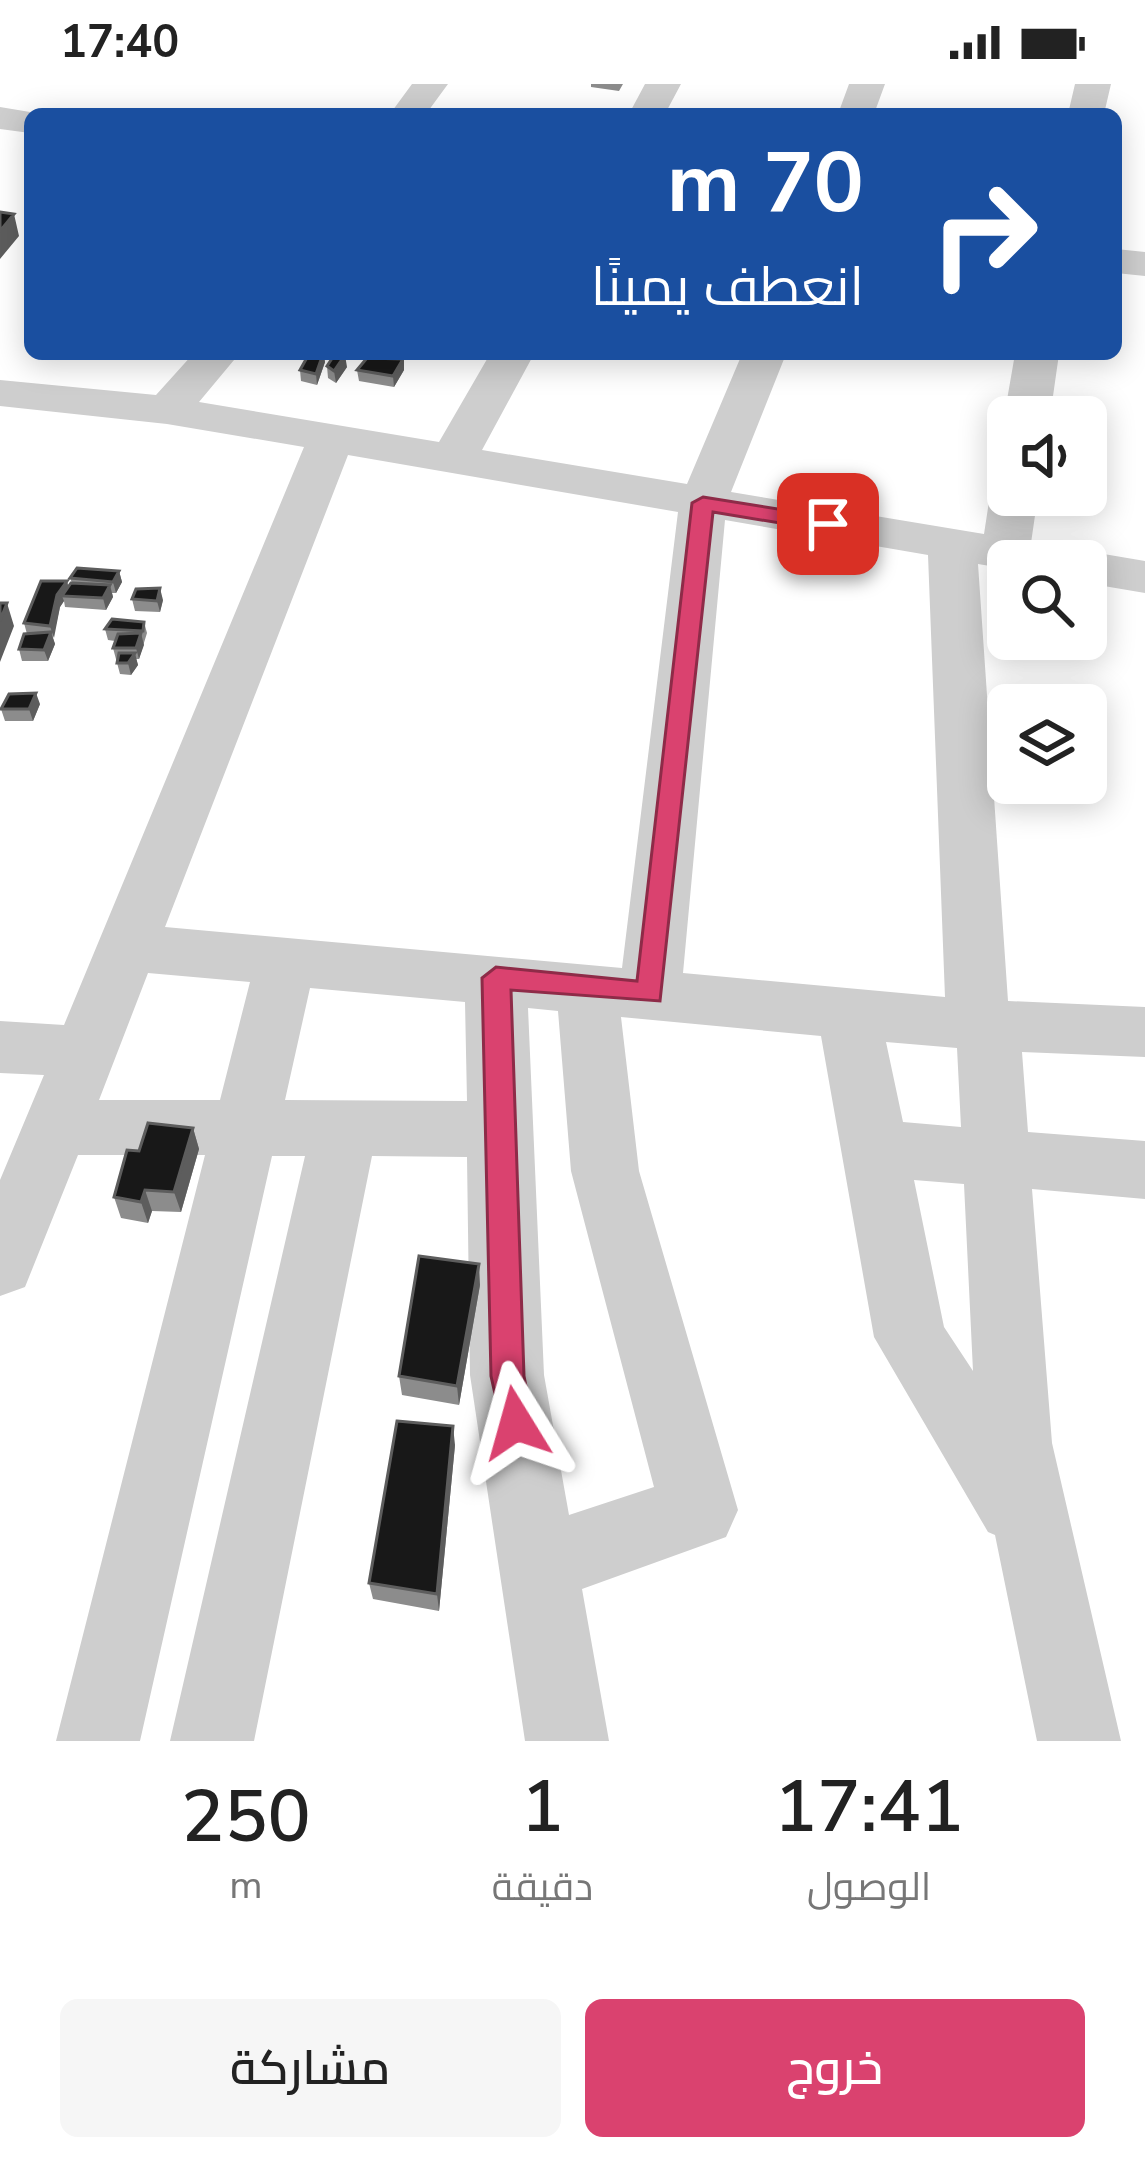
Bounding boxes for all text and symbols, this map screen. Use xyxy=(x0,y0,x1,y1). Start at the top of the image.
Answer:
text: 17:40 xyxy=(60,12,179,73)
text: 70 m xyxy=(667,126,864,241)
icon: right xyxy=(906,156,1062,312)
text: انعطف يمينًا xyxy=(591,250,864,324)
map controls xyxy=(987,396,1107,804)
button: sound xyxy=(987,396,1107,516)
pin xyxy=(777,473,879,575)
icon: arrive xyxy=(795,491,861,557)
button: search xyxy=(987,540,1107,660)
button: layers xyxy=(987,684,1107,804)
position arrow xyxy=(453,1360,579,1486)
text: 1 xyxy=(521,1758,564,1856)
text: 17:41 xyxy=(774,1758,964,1856)
text: 250 xyxy=(181,1768,311,1866)
text: m xyxy=(229,1859,263,1912)
text: دقيقة xyxy=(492,1861,593,1914)
text: الوصول xyxy=(807,1861,931,1914)
button: مشاركة xyxy=(60,1999,561,2137)
button: خروج xyxy=(585,1999,1085,2137)

